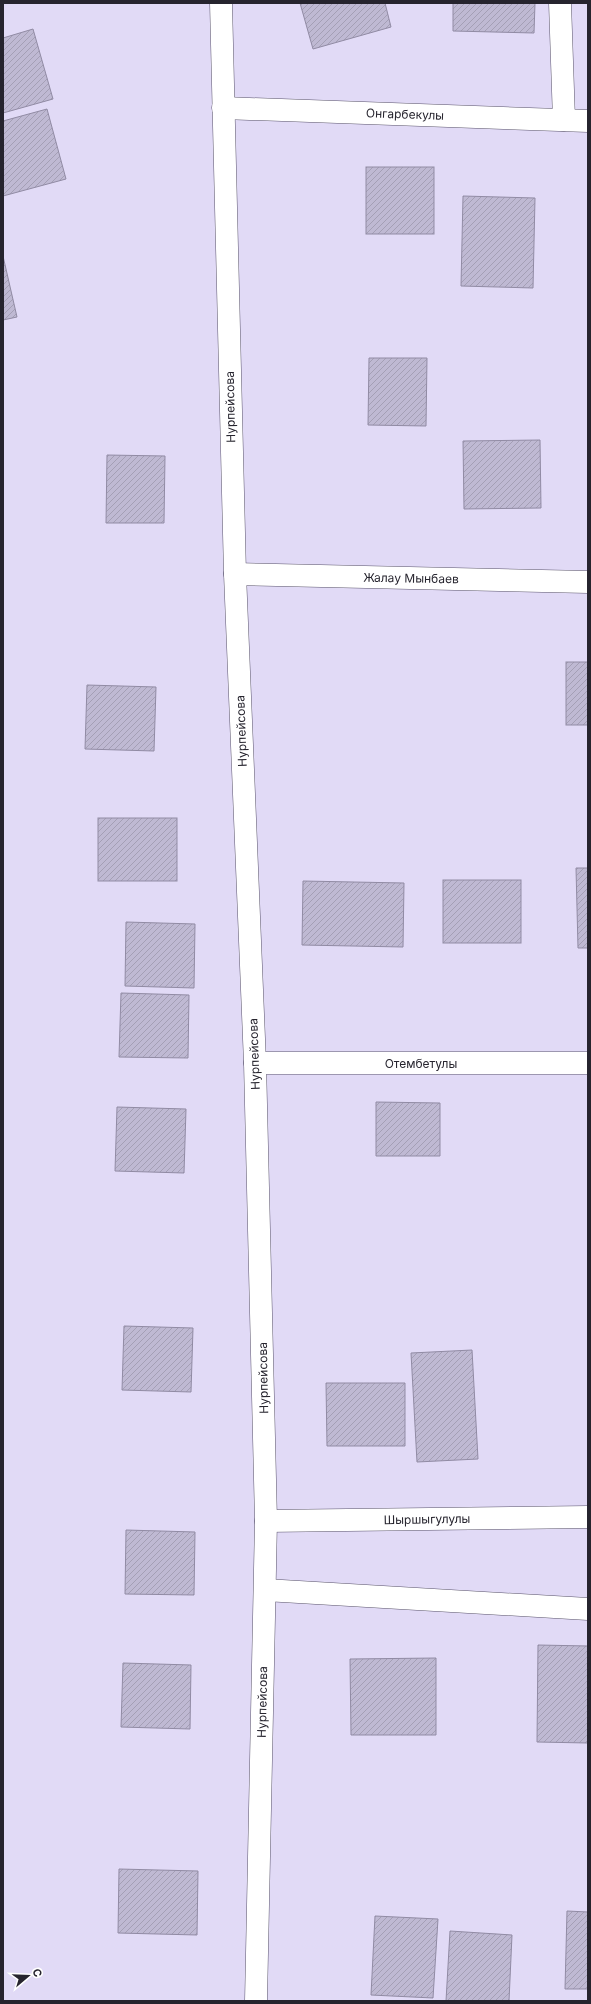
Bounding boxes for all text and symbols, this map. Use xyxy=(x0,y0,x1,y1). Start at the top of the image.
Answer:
street label: Онгарбекулы xyxy=(366,105,444,123)
street label: Нурпейсова xyxy=(222,371,238,443)
street label: Жалау Мынбаев xyxy=(363,570,459,586)
street label: Нурпейсова xyxy=(232,695,250,767)
street label: Нурпейсова xyxy=(245,1018,263,1090)
street label: Отембетулы xyxy=(385,1056,457,1071)
street label: Нурпейсова xyxy=(255,1342,271,1414)
street label: Шыршыгулулы xyxy=(384,1511,470,1527)
street label: Нурпейсова xyxy=(254,1666,270,1738)
north arrow xyxy=(8,1956,48,1996)
text: С xyxy=(30,1967,45,1979)

